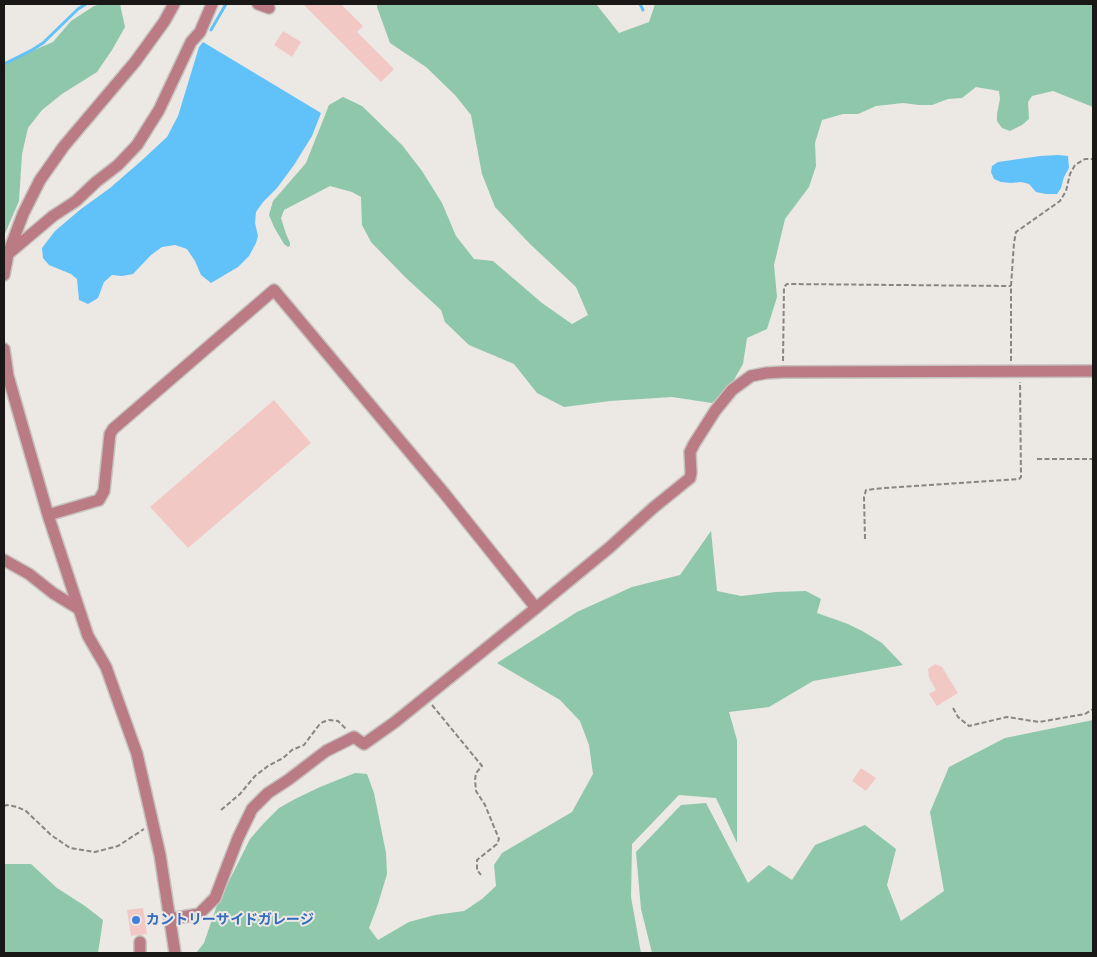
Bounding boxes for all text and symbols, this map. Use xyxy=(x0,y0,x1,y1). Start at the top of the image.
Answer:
place label: カントリーサイドガレージ xyxy=(146,912,314,928)
marker: カントリーサイドガレージ xyxy=(130,914,142,926)

